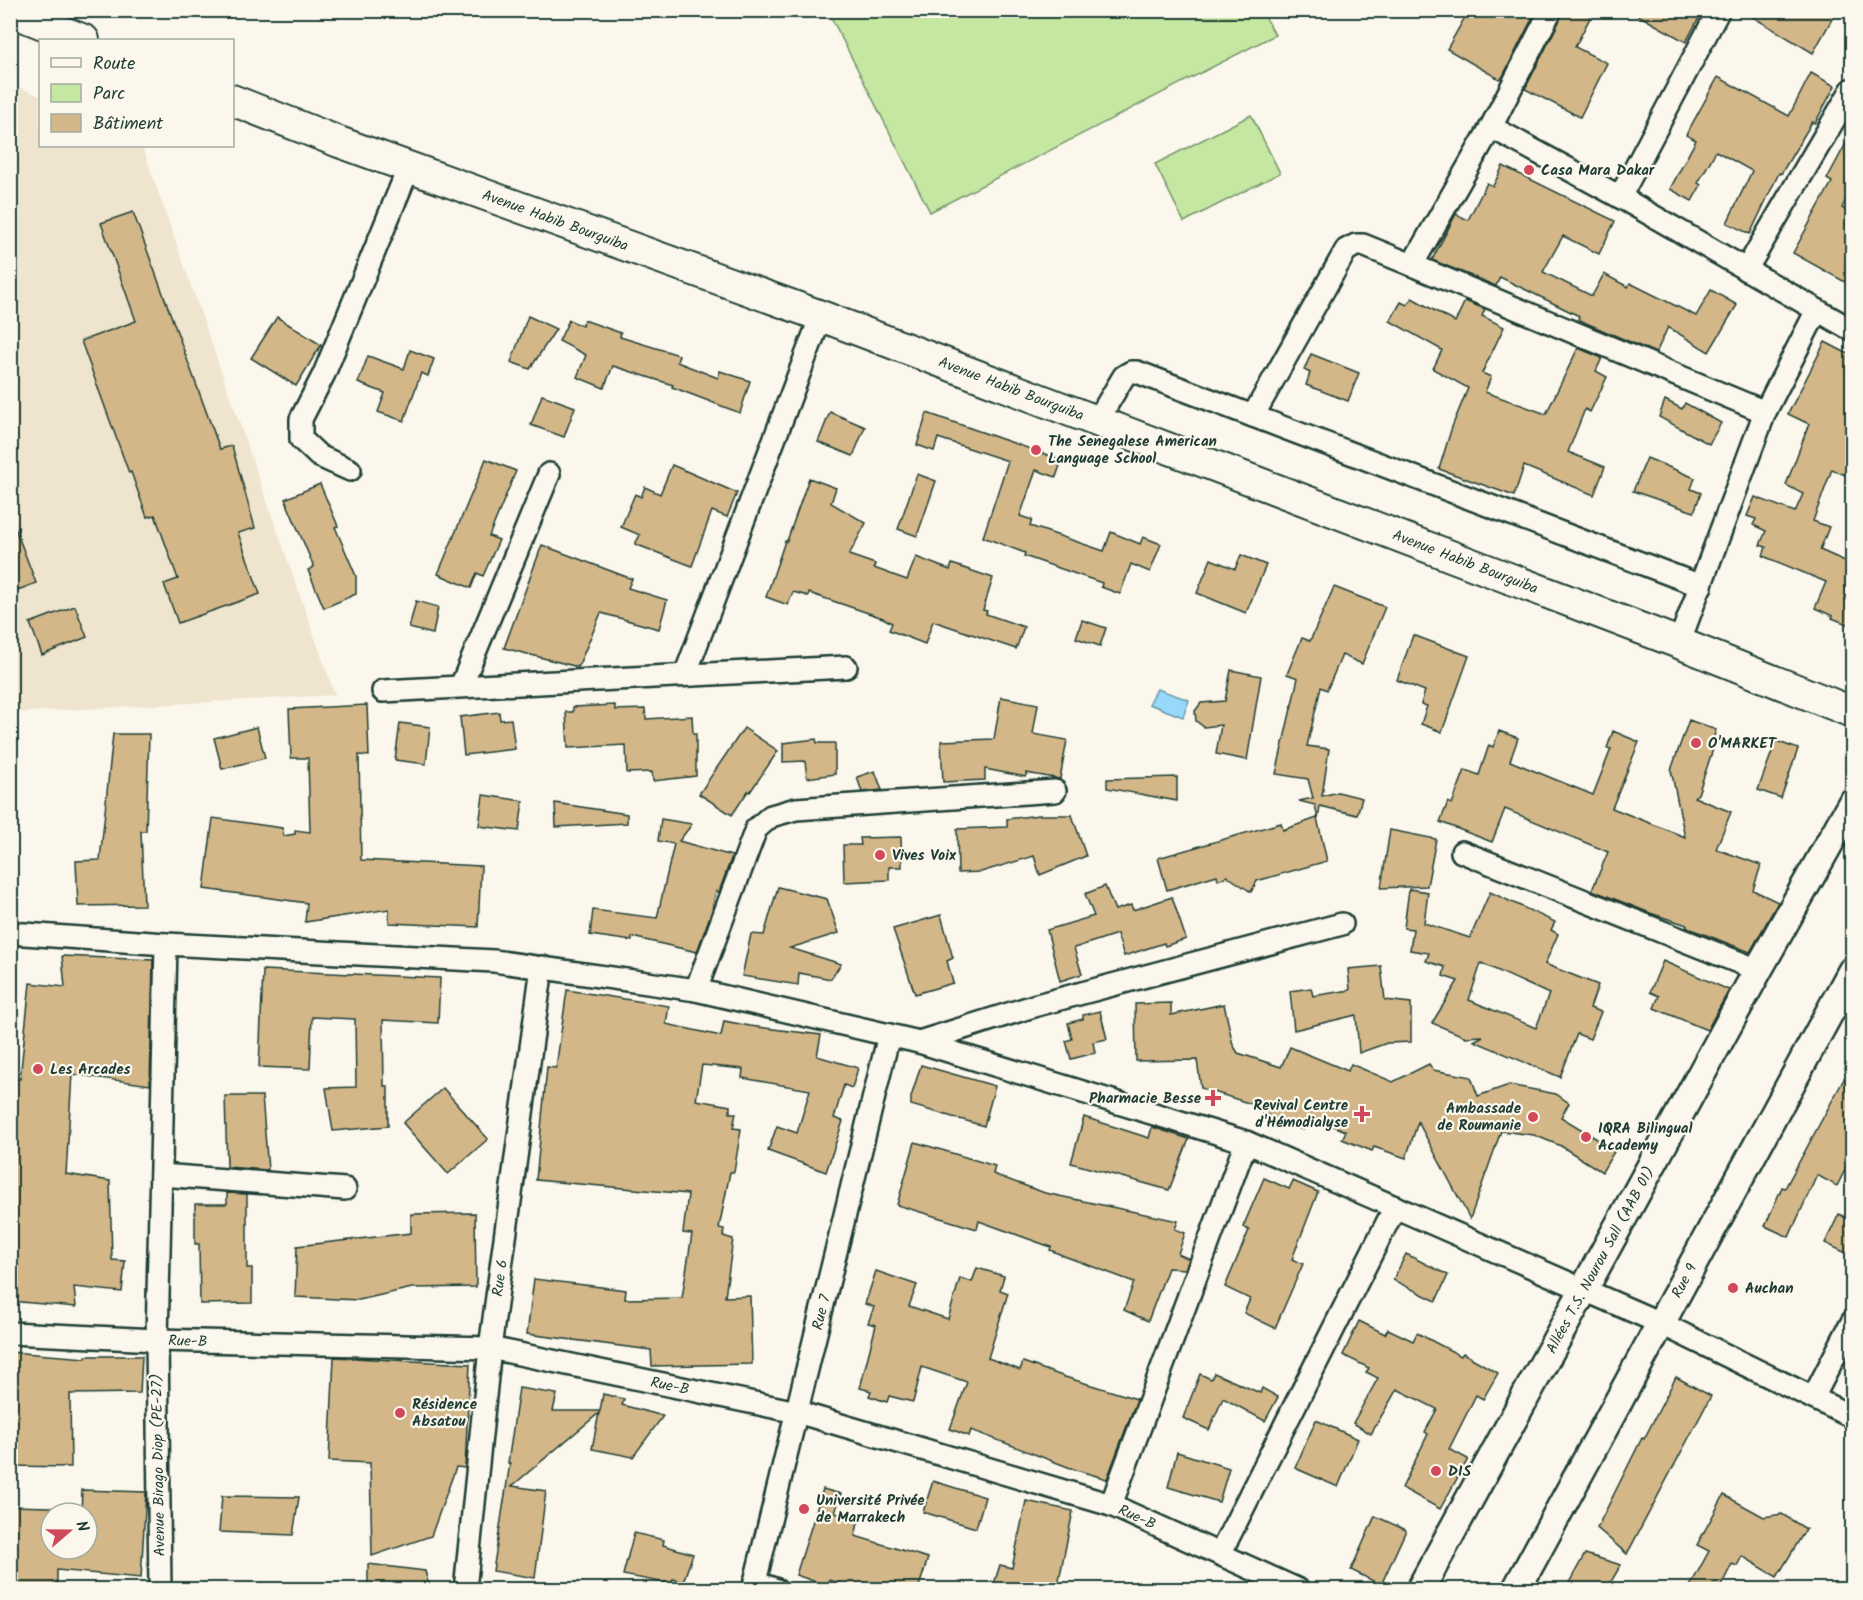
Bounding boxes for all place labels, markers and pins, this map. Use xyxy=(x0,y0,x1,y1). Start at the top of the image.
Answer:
place label: Casa Mara Dakar xyxy=(1541,159,1655,183)
marker: Casa Mara Dakar xyxy=(1522,163,1536,177)
place label: The Senegalese American Language School xyxy=(1048,430,1217,471)
marker: The Senegalese American Language School xyxy=(1029,443,1043,457)
place label: O'MARKET xyxy=(1708,732,1778,756)
marker: O'MARKET xyxy=(1689,736,1703,750)
place label: Vives Voix xyxy=(892,844,957,868)
marker: Vives Voix xyxy=(873,848,887,862)
place label: Les Arcades xyxy=(50,1058,131,1082)
marker: Les Arcades xyxy=(31,1062,45,1076)
place label: Pharmacie Besse xyxy=(1089,1087,1202,1111)
marker: Pharmacie Besse xyxy=(1206,1091,1220,1105)
place label: Revival Centre d'Hémodialyse xyxy=(1253,1094,1349,1135)
place label: Ambassade de Roumanie xyxy=(1437,1097,1522,1138)
marker: Revival Centre d'Hémodialyse xyxy=(1353,1105,1371,1123)
marker: Ambassade de Roumanie xyxy=(1526,1110,1540,1124)
place label: IQRA Bilingual Academy xyxy=(1598,1117,1692,1158)
marker: IQRA Bilingual Academy xyxy=(1579,1130,1593,1144)
place label: Auchan xyxy=(1745,1277,1793,1301)
marker: Auchan xyxy=(1726,1281,1740,1295)
place label: Résidence Absatou xyxy=(412,1393,478,1434)
marker: Résidence Absatou xyxy=(393,1406,407,1420)
place label: DIS xyxy=(1448,1460,1472,1484)
marker: DIS xyxy=(1429,1464,1443,1478)
place label: Université Privée de Marrakech xyxy=(816,1489,925,1530)
marker: Université Privée de Marrakech xyxy=(797,1502,811,1516)

